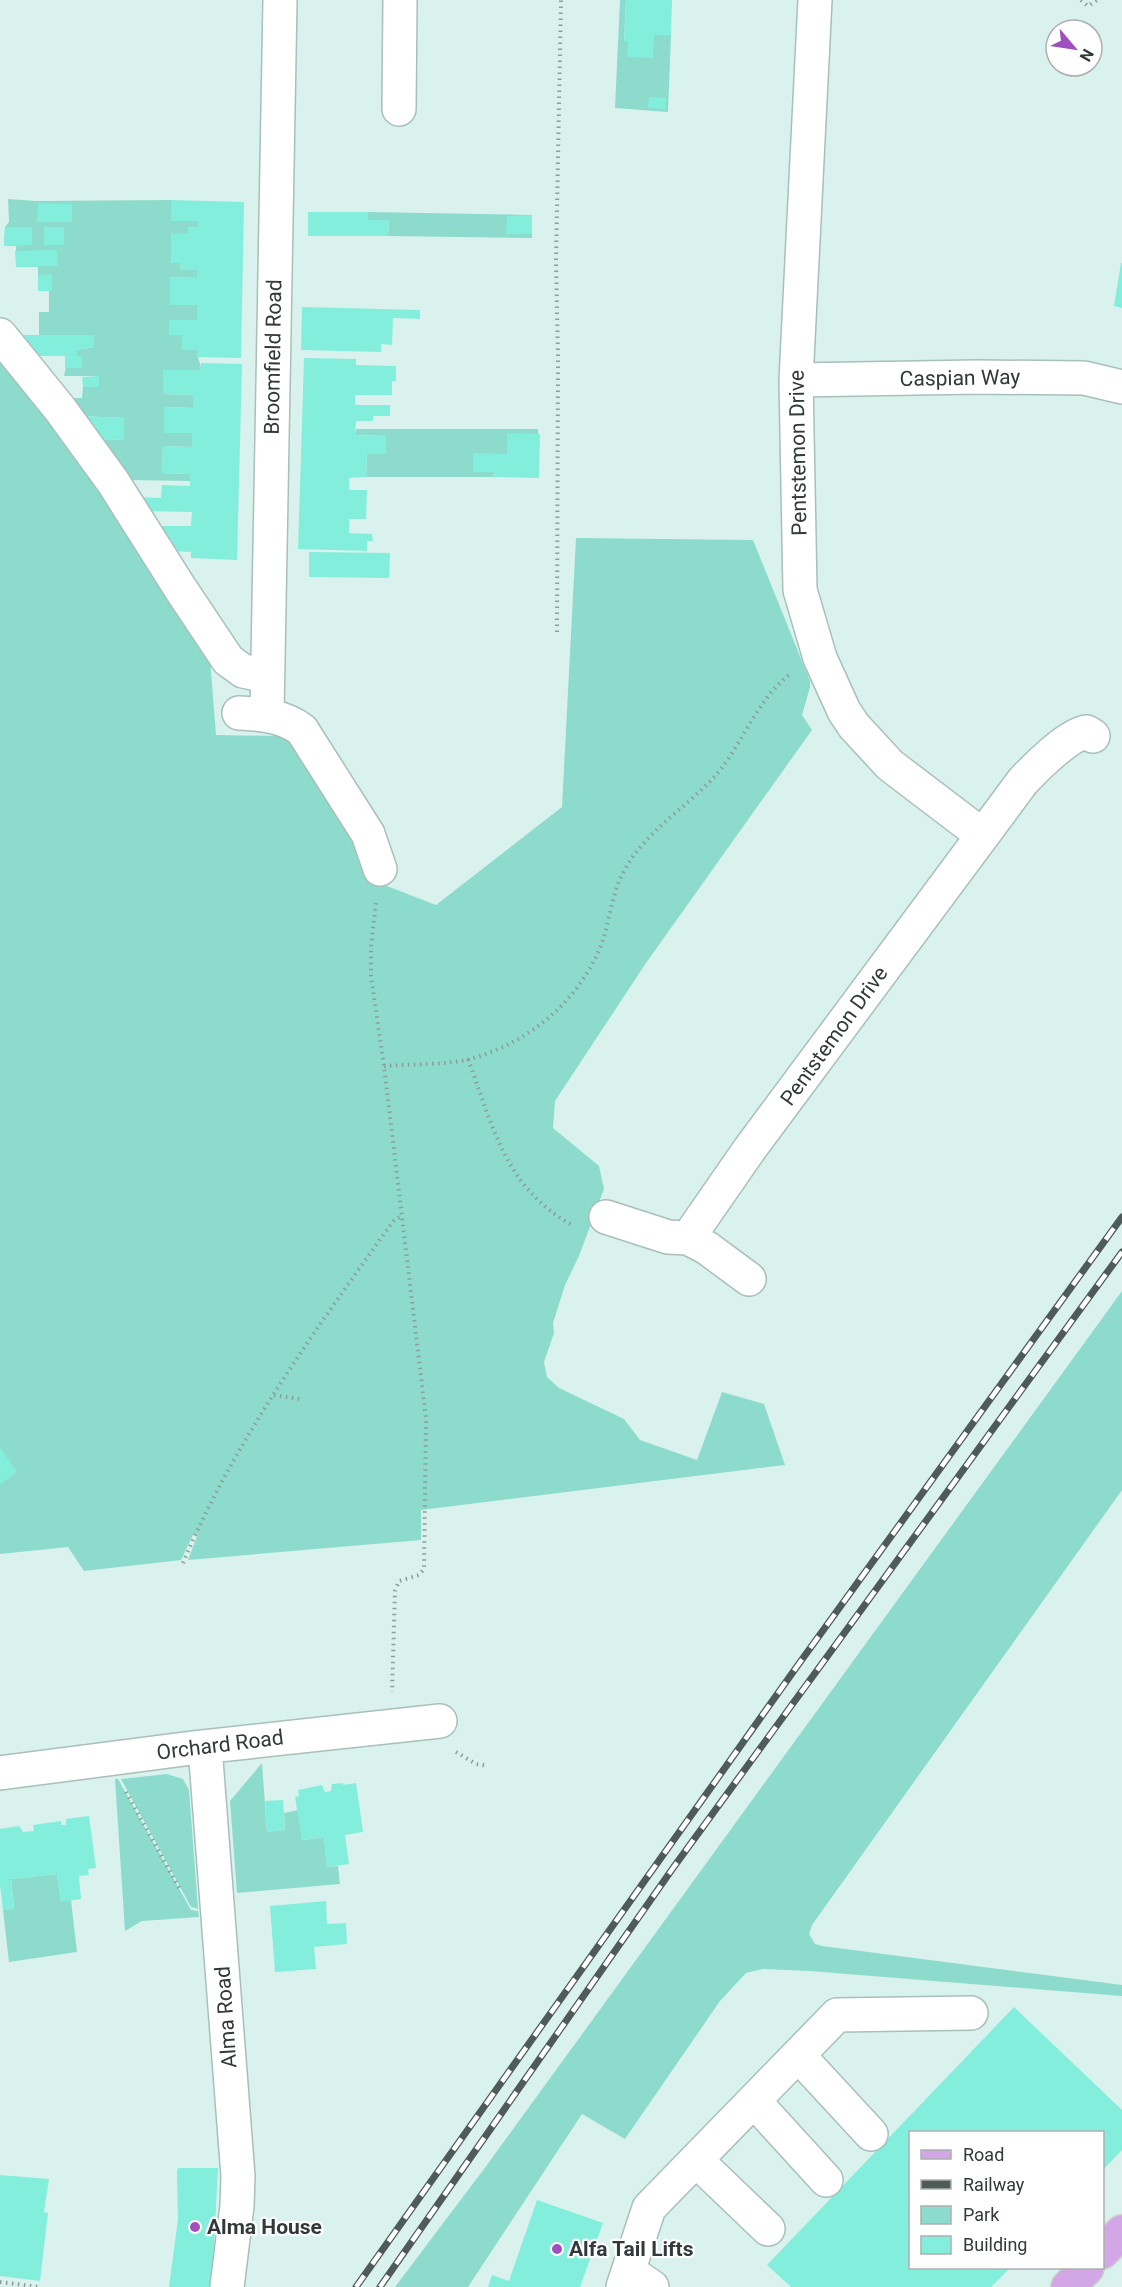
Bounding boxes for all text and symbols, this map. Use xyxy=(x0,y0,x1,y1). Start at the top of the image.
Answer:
north arrow xyxy=(1044,18,1104,78)
text: N xyxy=(1076,45,1098,65)
street label: Broomfield Road xyxy=(260,279,286,435)
street label: Caspian Way xyxy=(900,365,1021,391)
street label: Pentstemon Drive xyxy=(785,370,811,536)
street label: Pentstemon Drive xyxy=(776,962,892,1110)
street label: Orchard Road xyxy=(155,1725,285,1765)
street label: Alma Road xyxy=(210,1965,242,2069)
legend xyxy=(909,2131,1104,2269)
text: Road xyxy=(963,2144,1004,2165)
text: Railway xyxy=(963,2174,1025,2195)
text: Park xyxy=(963,2204,1000,2225)
place label: Alma House xyxy=(207,2215,322,2239)
marker: Alma House xyxy=(188,2220,202,2234)
text: Building xyxy=(963,2234,1027,2255)
place label: Alfa Tail Lifts xyxy=(569,2237,694,2261)
marker: Alfa Tail Lifts xyxy=(550,2242,564,2256)

